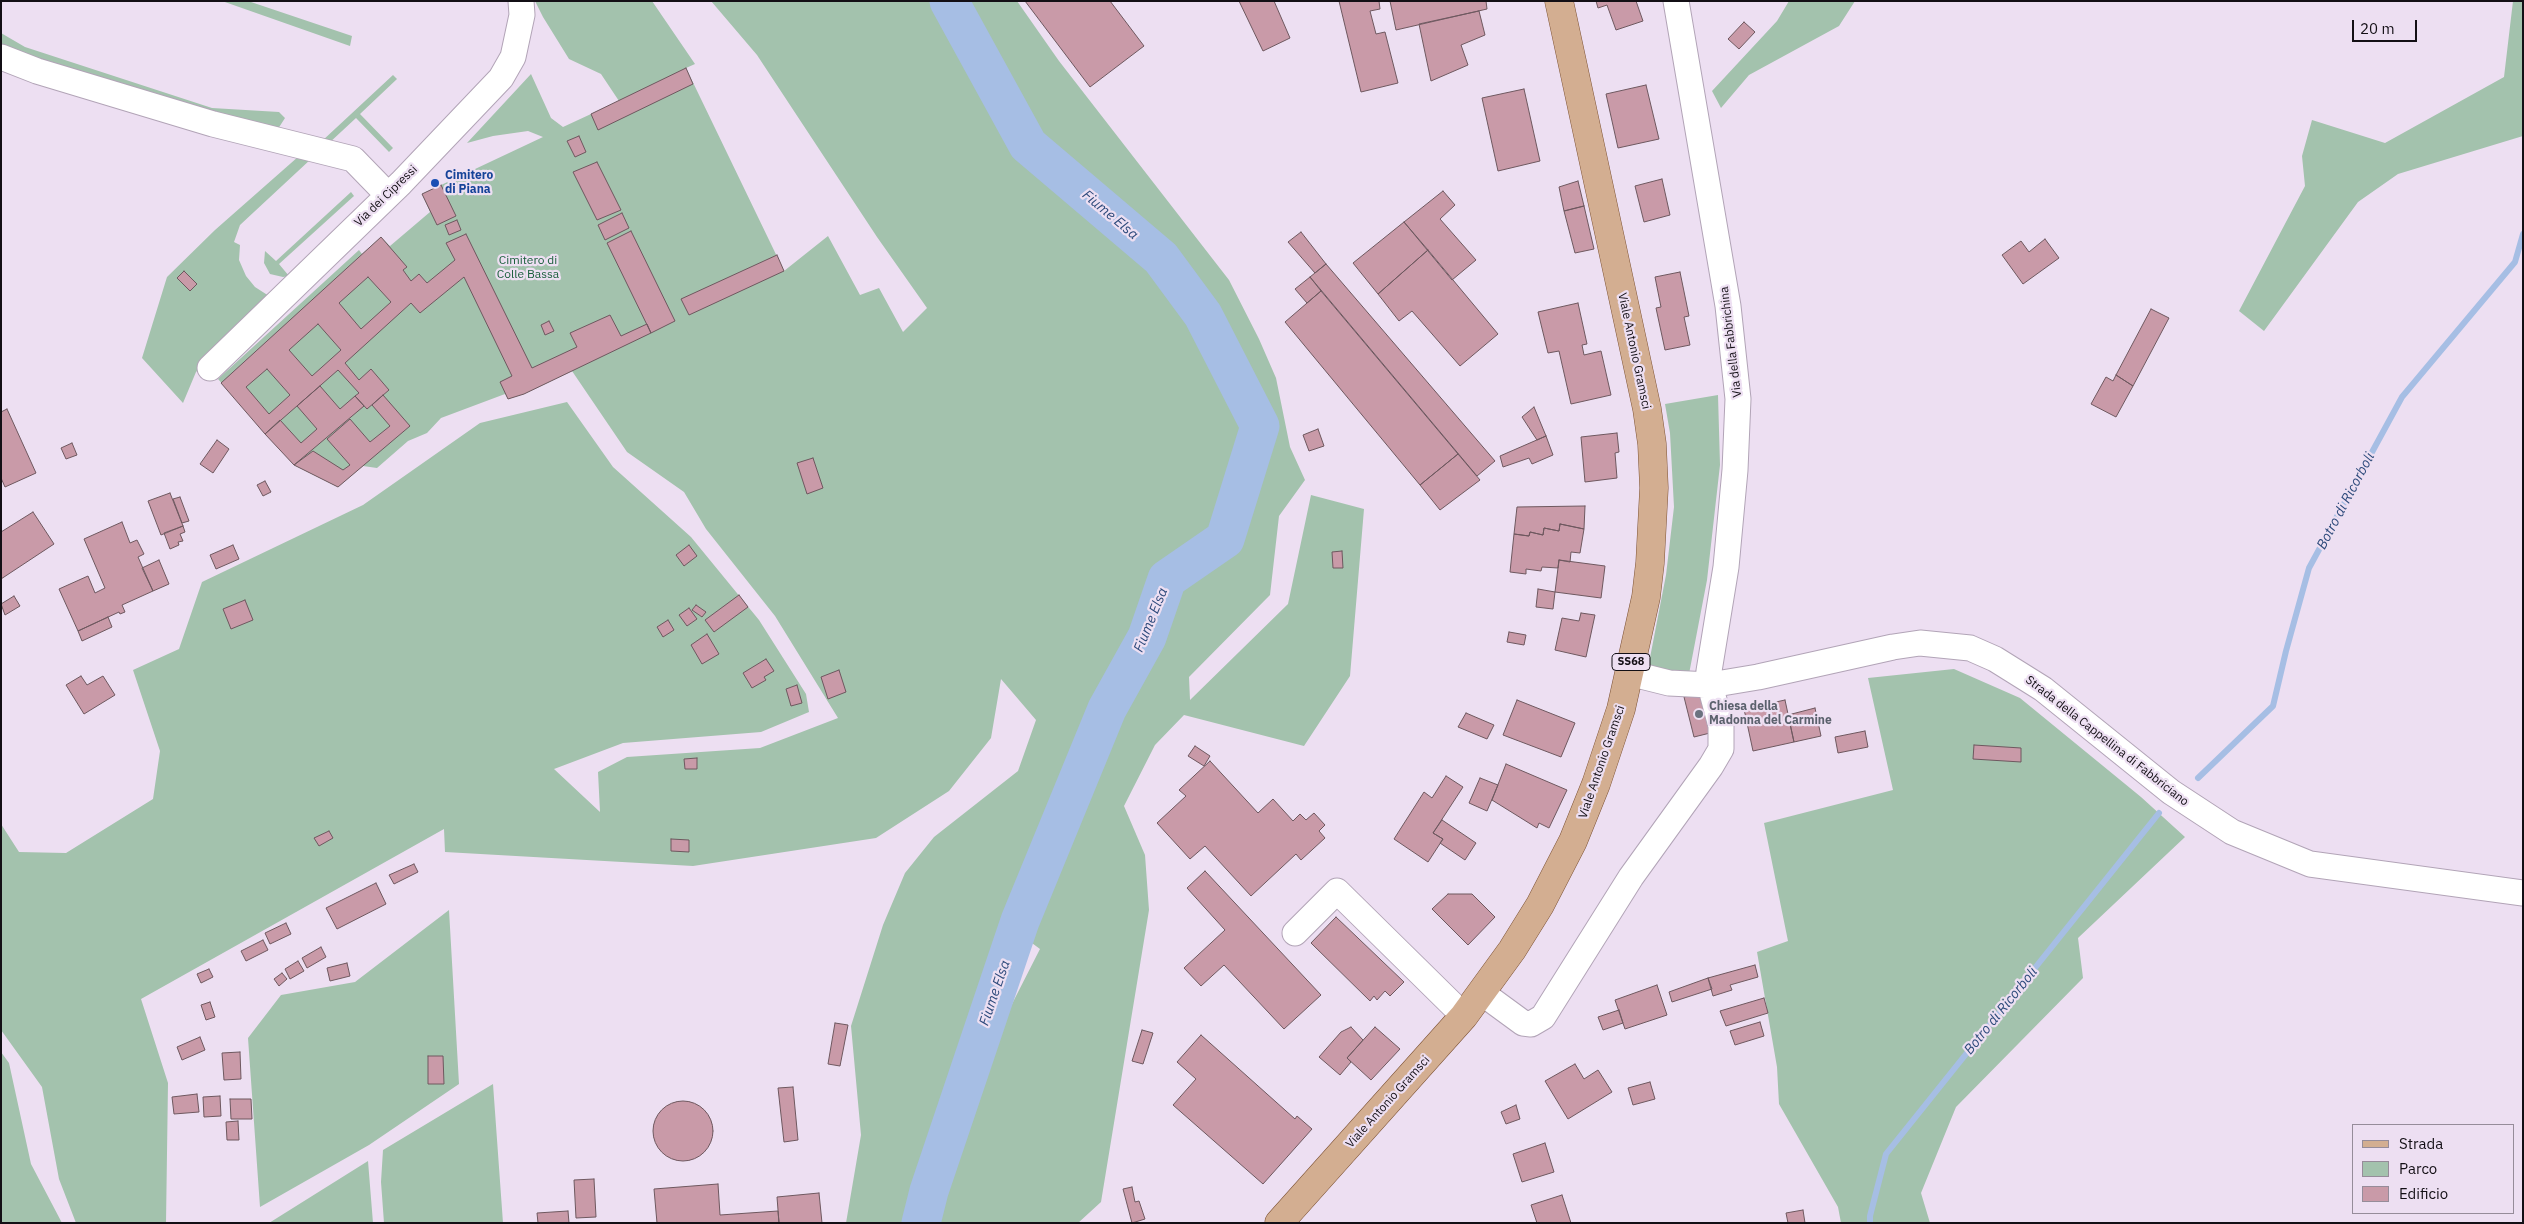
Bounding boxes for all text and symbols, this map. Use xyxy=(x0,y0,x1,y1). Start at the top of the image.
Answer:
scale bar xyxy=(2354,10,2419,42)
text: 20 m xyxy=(2360,19,2395,38)
street label: Via dei Cipressi xyxy=(352,162,420,230)
place label: Cimitero di Piana xyxy=(445,169,493,197)
marker: Cimitero di Piana xyxy=(429,177,441,189)
water label: Fiume Elsa xyxy=(1079,187,1141,243)
park label: Cimitero di Colle Bassa xyxy=(497,254,559,282)
street label: Via della Fabbrichina xyxy=(1717,286,1745,398)
street label: Viale Antonio Gramsci xyxy=(1615,291,1653,411)
water label: Botro di Ricorboli xyxy=(2313,450,2379,552)
water label: Fiume Elsa xyxy=(1131,585,1171,655)
road number: SS68 xyxy=(1612,654,1650,670)
street label: Strada della Cappellina di Fabbriciano xyxy=(2023,673,2191,809)
place label: Chiesa della Madonna del Carmine xyxy=(1709,700,1832,728)
street label: Viale Antonio Gramsci xyxy=(1576,704,1628,820)
marker: Chiesa della Madonna del Carmine xyxy=(1693,708,1705,720)
water label: Fiume Elsa xyxy=(976,958,1014,1028)
water label: Botro di Ricorboli xyxy=(1961,964,2041,1058)
street label: Viale Antonio Gramsci xyxy=(1343,1053,1433,1151)
legend xyxy=(2352,1124,2514,1214)
text: Strada xyxy=(2399,1134,2443,1153)
text: Parco xyxy=(2399,1159,2437,1178)
text: Edificio xyxy=(2399,1184,2448,1203)

